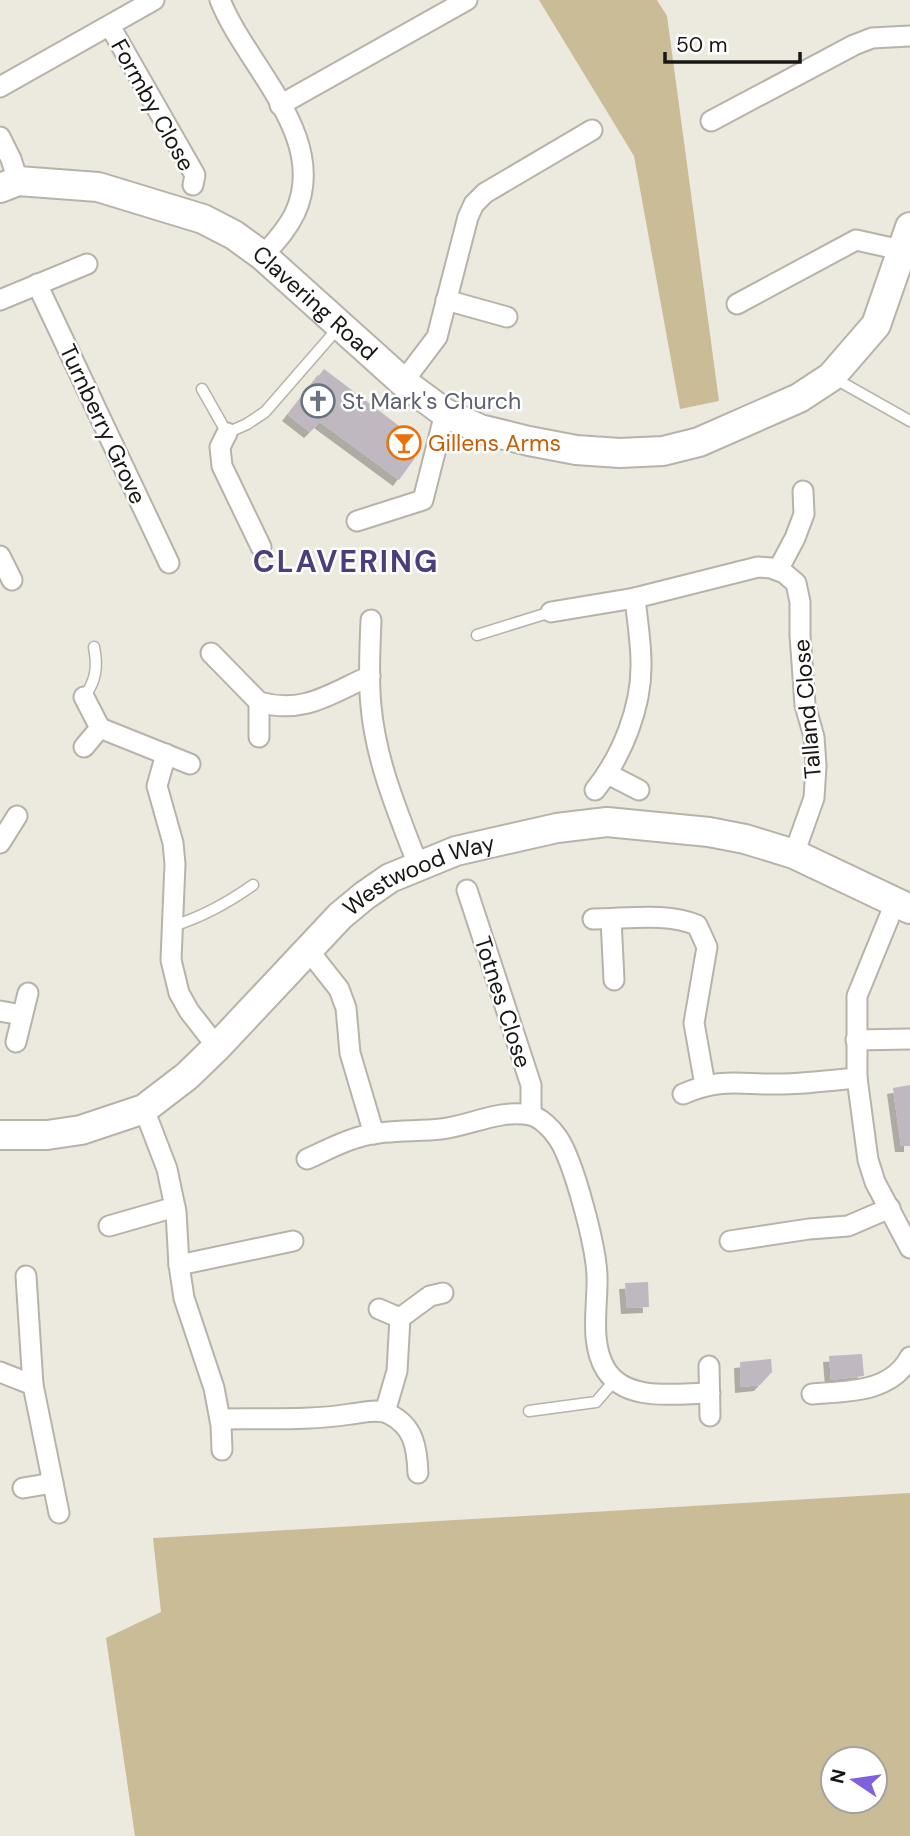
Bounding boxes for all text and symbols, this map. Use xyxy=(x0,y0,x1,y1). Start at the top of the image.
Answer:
scale bar xyxy=(665,21,800,65)
text: 50 m xyxy=(676,31,727,59)
street label: Formby Close xyxy=(104,34,202,176)
street label: Clavering Road xyxy=(247,239,384,367)
street label: Turnberry Grove xyxy=(53,339,153,509)
church icon: St Mark's Church xyxy=(299,382,337,420)
place label: St Mark's Church xyxy=(342,386,521,416)
bar icon: Gillens Arms xyxy=(385,424,423,462)
place label: Gillens Arms xyxy=(428,428,561,458)
district label: CLAVERING xyxy=(253,542,439,581)
street label: Talland Close xyxy=(786,638,828,780)
street label: Westwood Way xyxy=(337,828,498,922)
street label: Totnes Close xyxy=(468,932,538,1072)
north arrow xyxy=(819,1745,889,1815)
text: N xyxy=(824,1767,852,1786)

